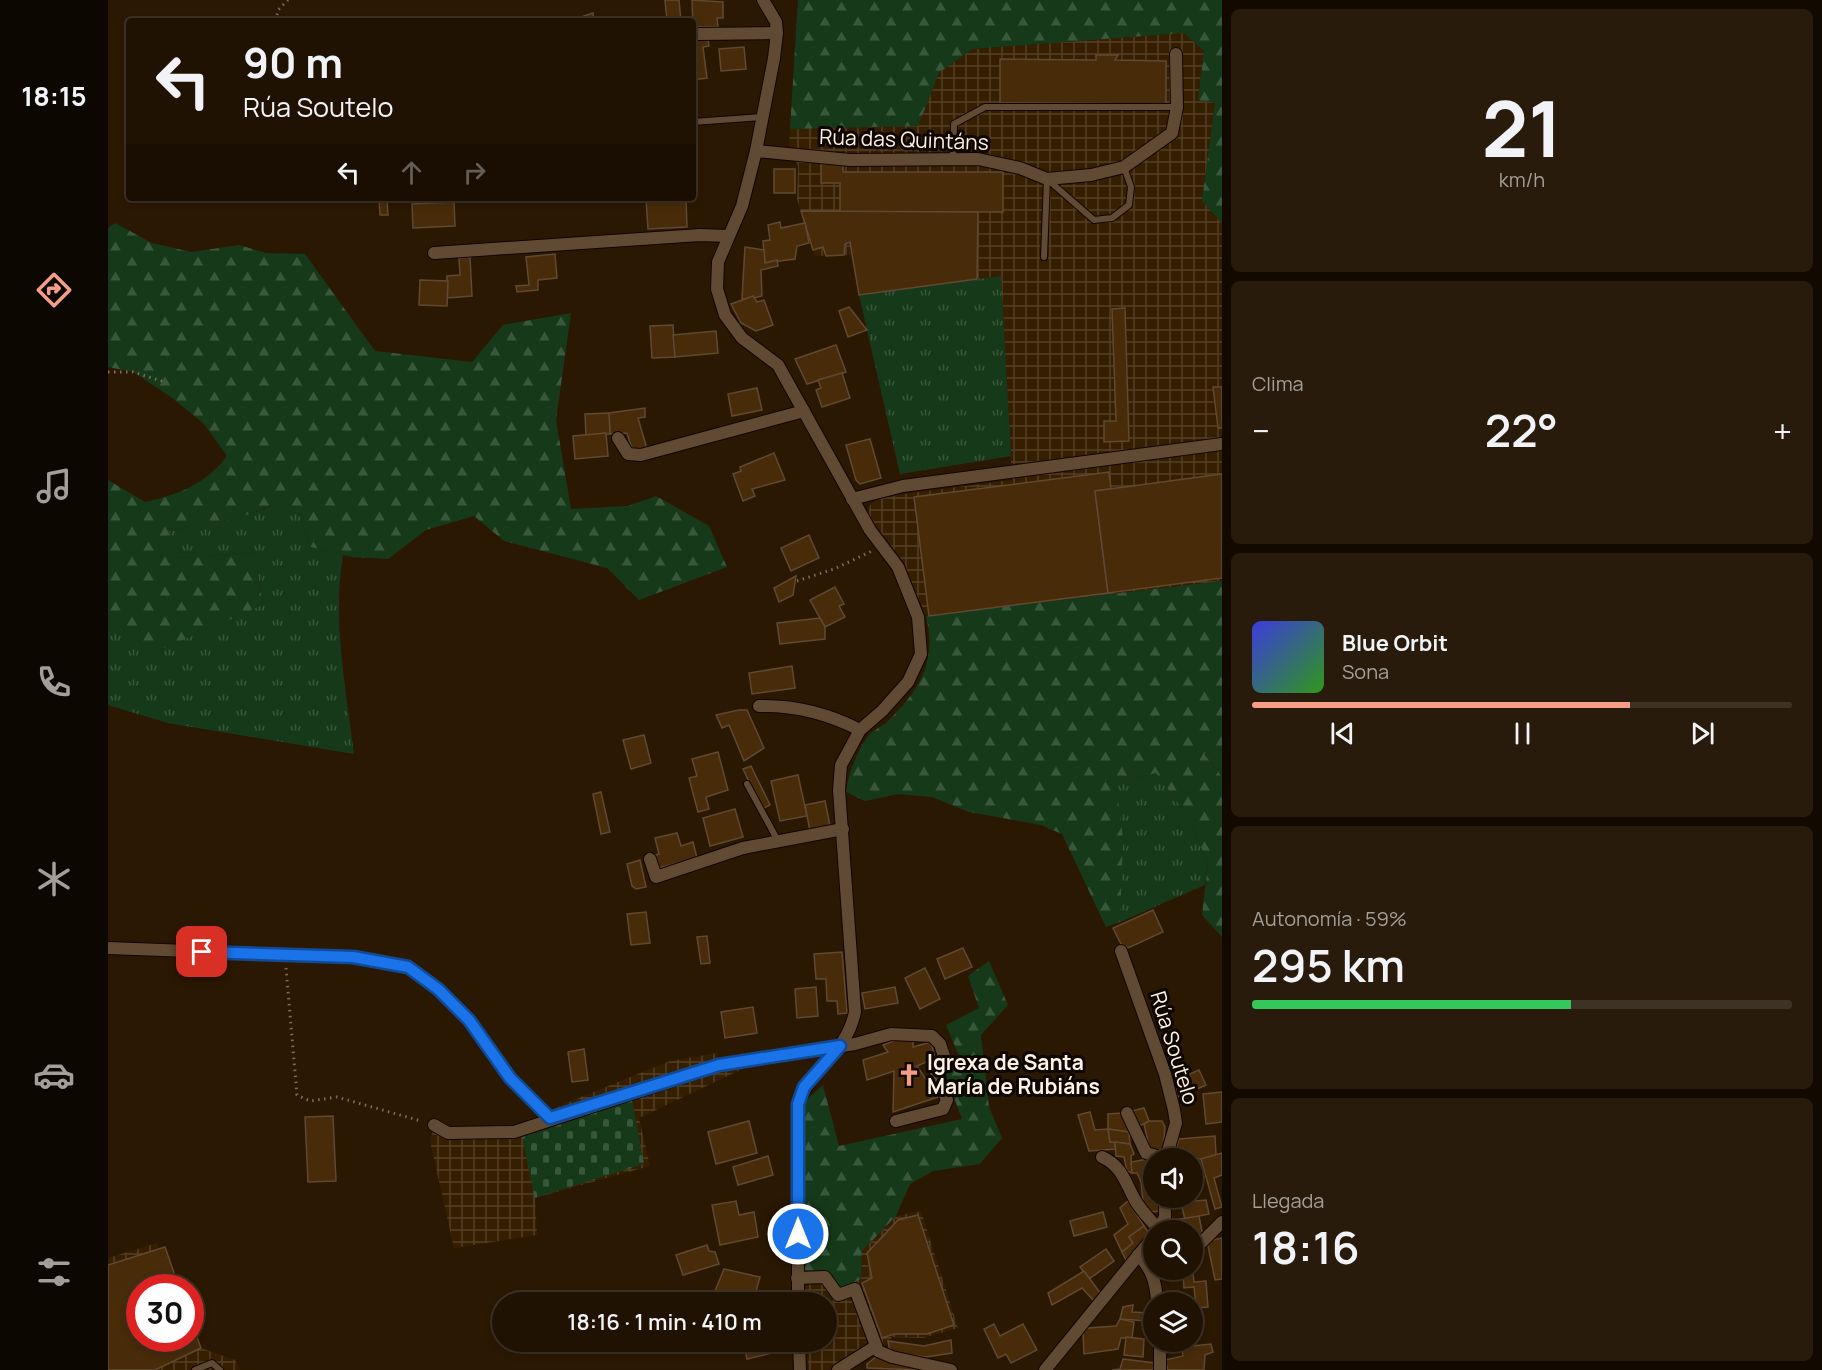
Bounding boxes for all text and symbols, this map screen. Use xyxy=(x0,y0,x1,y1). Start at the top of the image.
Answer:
text: 90 m xyxy=(243,33,343,91)
icon: left xyxy=(144,42,222,120)
text: 21 xyxy=(1482,74,1562,180)
text: 18:15 xyxy=(21,77,87,114)
text: Rúa Soutelo xyxy=(243,88,393,125)
street label: Rúa das Quintáns xyxy=(819,122,989,156)
icon: left xyxy=(332,156,365,189)
icon: ahead xyxy=(395,156,428,189)
icon: right xyxy=(458,156,491,189)
text: km/h xyxy=(1499,166,1545,193)
icon: directions xyxy=(33,269,75,311)
text: Clima xyxy=(1252,370,1304,397)
text: 22° xyxy=(1485,399,1558,461)
text: − xyxy=(1252,408,1270,453)
text: + xyxy=(1773,408,1792,453)
icon: music xyxy=(33,465,75,507)
text: Blue Orbit xyxy=(1342,628,1448,658)
text: Sona xyxy=(1342,658,1389,685)
icon: phone xyxy=(33,661,75,703)
icon: previous xyxy=(1326,717,1359,750)
icon: pause xyxy=(1506,717,1539,750)
icon: next xyxy=(1686,717,1719,750)
icon: climate xyxy=(33,858,75,900)
text: Autonomía · 59% xyxy=(1252,905,1407,932)
pin xyxy=(176,926,227,977)
text: 295 km xyxy=(1252,934,1405,996)
icon: arrive xyxy=(185,935,218,968)
street label: Rúa Soutelo xyxy=(1144,988,1205,1108)
place label: Igrexa de Santa María de Rubiáns xyxy=(927,1048,1100,1100)
icon: car xyxy=(33,1054,75,1096)
church icon: Igrexa de Santa María de Rubiáns xyxy=(896,1062,922,1088)
map controls xyxy=(1143,1148,1203,1352)
button: sound xyxy=(1143,1148,1203,1208)
text: Llegada xyxy=(1252,1187,1324,1214)
position arrow xyxy=(766,1202,830,1266)
text: 18:16 xyxy=(1252,1216,1360,1278)
button: search xyxy=(1143,1220,1203,1280)
icon: filters xyxy=(33,1251,75,1293)
speed limit sign: 30 xyxy=(126,1274,204,1352)
button: layers xyxy=(1143,1292,1203,1352)
text: 18:16 · 1 min · 410 m xyxy=(567,1307,762,1337)

